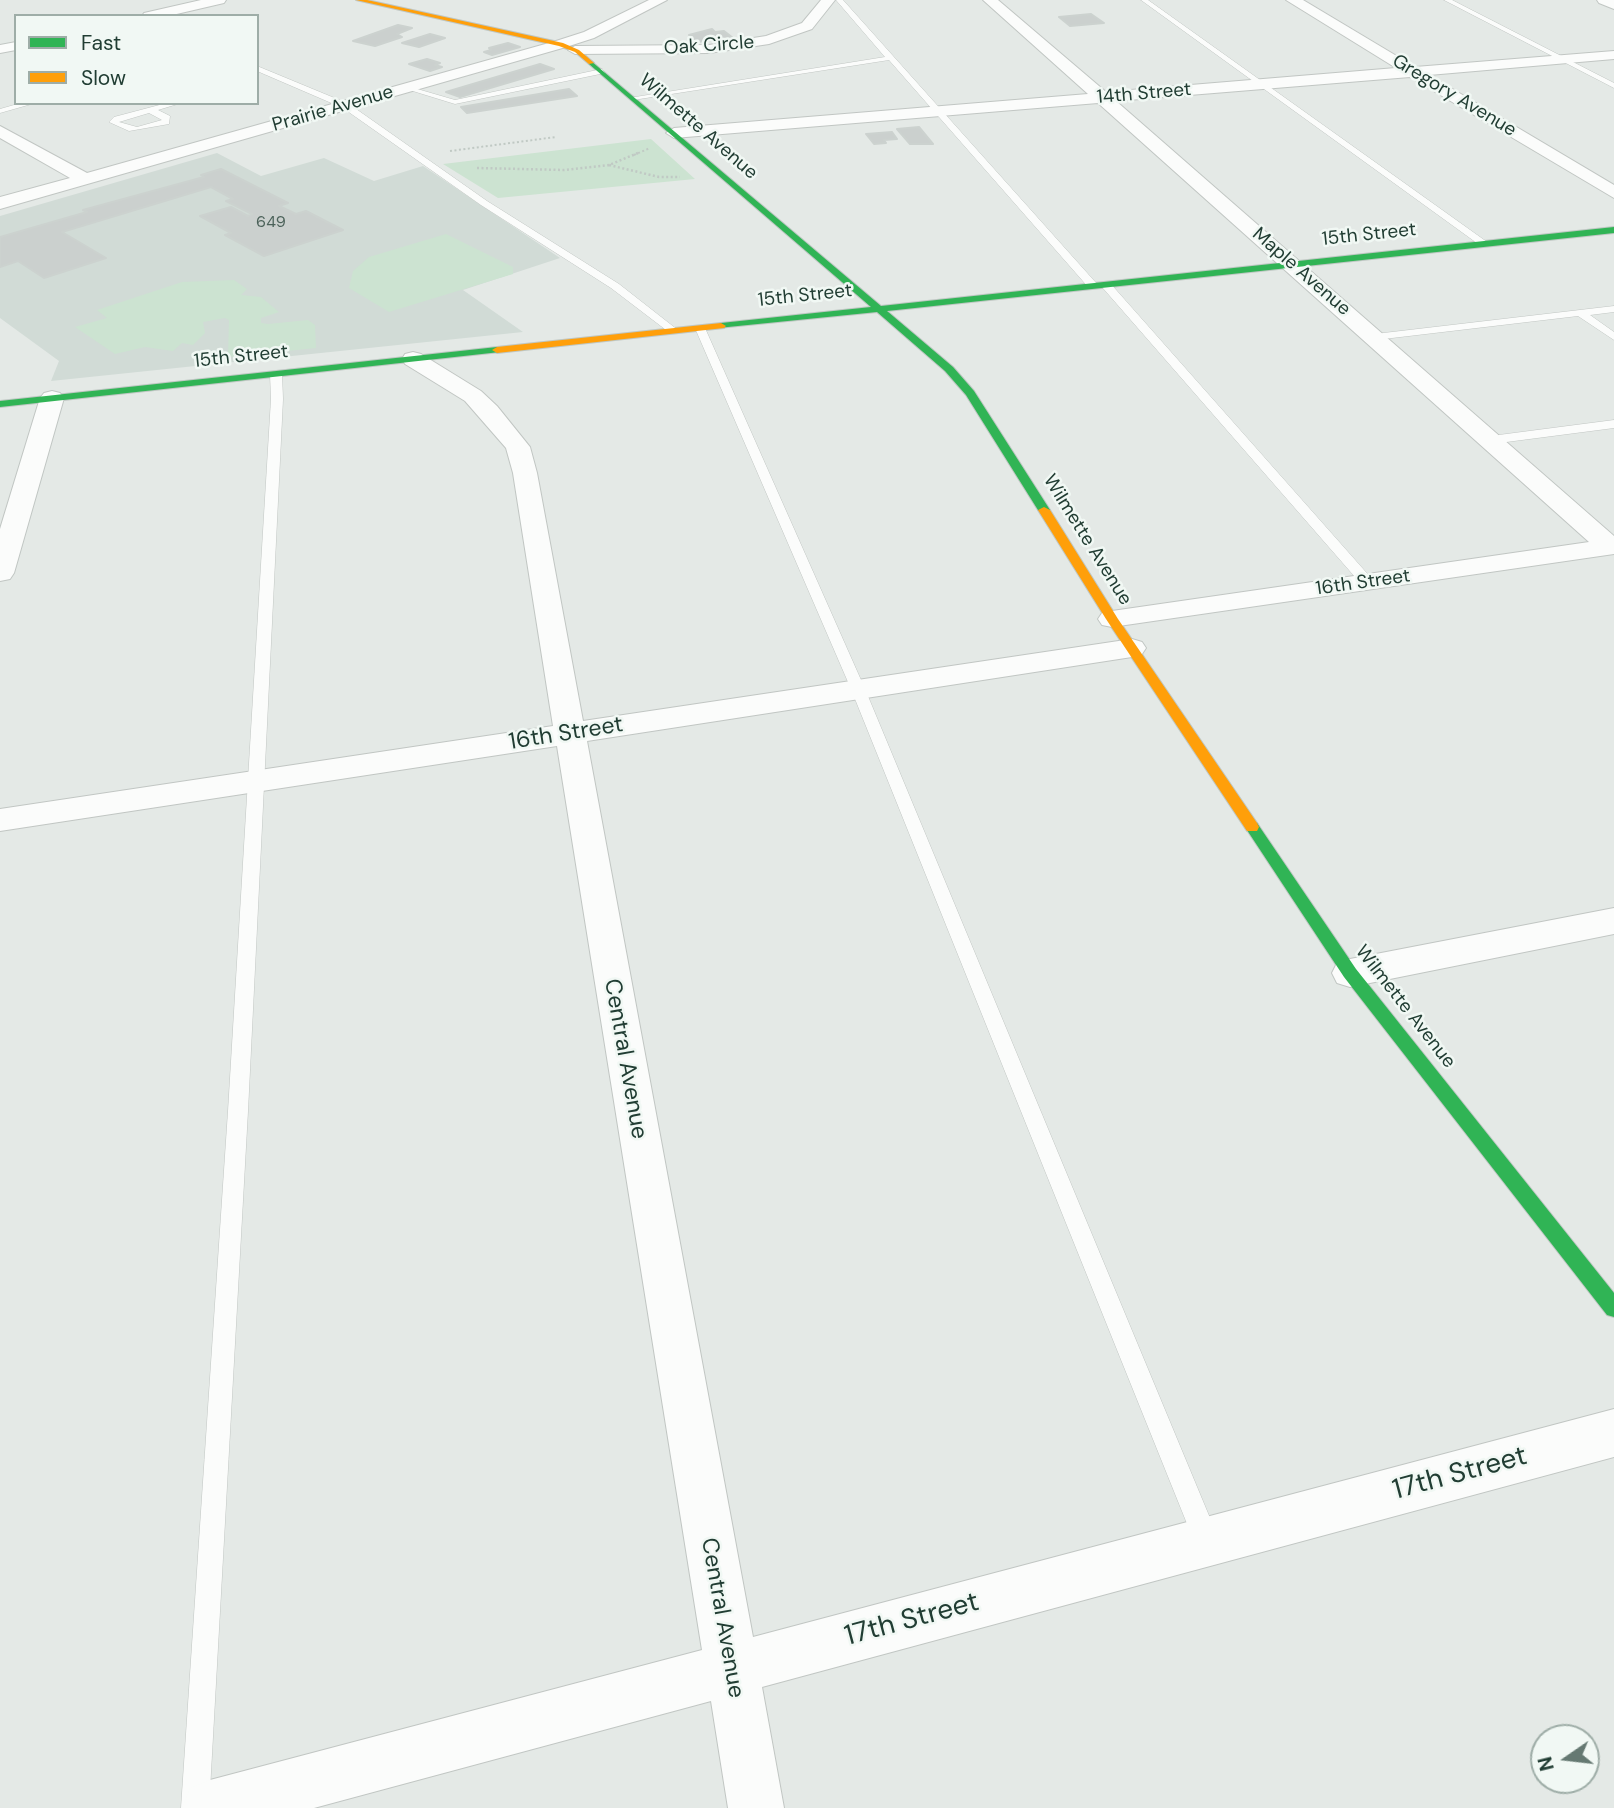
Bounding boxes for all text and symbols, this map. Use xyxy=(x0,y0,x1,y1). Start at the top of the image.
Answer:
legend xyxy=(14,14,259,105)
text: Fast xyxy=(81,29,121,57)
street label: Oak Circle xyxy=(663,31,755,61)
street label: Gregory Avenue xyxy=(1388,50,1520,142)
text: Slow xyxy=(81,64,126,92)
street label: Wilmette Avenue xyxy=(634,69,762,185)
street label: 14th Street xyxy=(1096,79,1192,109)
street label: Prairie Avenue xyxy=(270,81,396,137)
house number: 649 xyxy=(256,213,286,233)
street label: 15th Street xyxy=(1321,219,1417,251)
street label: Maple Avenue xyxy=(1247,223,1355,321)
street label: 15th Street xyxy=(757,280,853,312)
street label: 15th Street xyxy=(193,341,289,373)
street label: Wilmette Avenue xyxy=(1038,471,1136,609)
street label: 16th Street xyxy=(1314,565,1412,601)
street label: 16th Street xyxy=(507,711,625,757)
street label: Wilmette Avenue xyxy=(1350,941,1460,1073)
street label: Central Avenue xyxy=(597,977,653,1141)
street label: 17th Street xyxy=(1389,1440,1531,1508)
street label: Central Avenue xyxy=(694,1536,750,1700)
street label: 17th Street xyxy=(841,1586,983,1654)
north arrow xyxy=(1530,1724,1600,1794)
text: N xyxy=(1532,1754,1560,1773)

